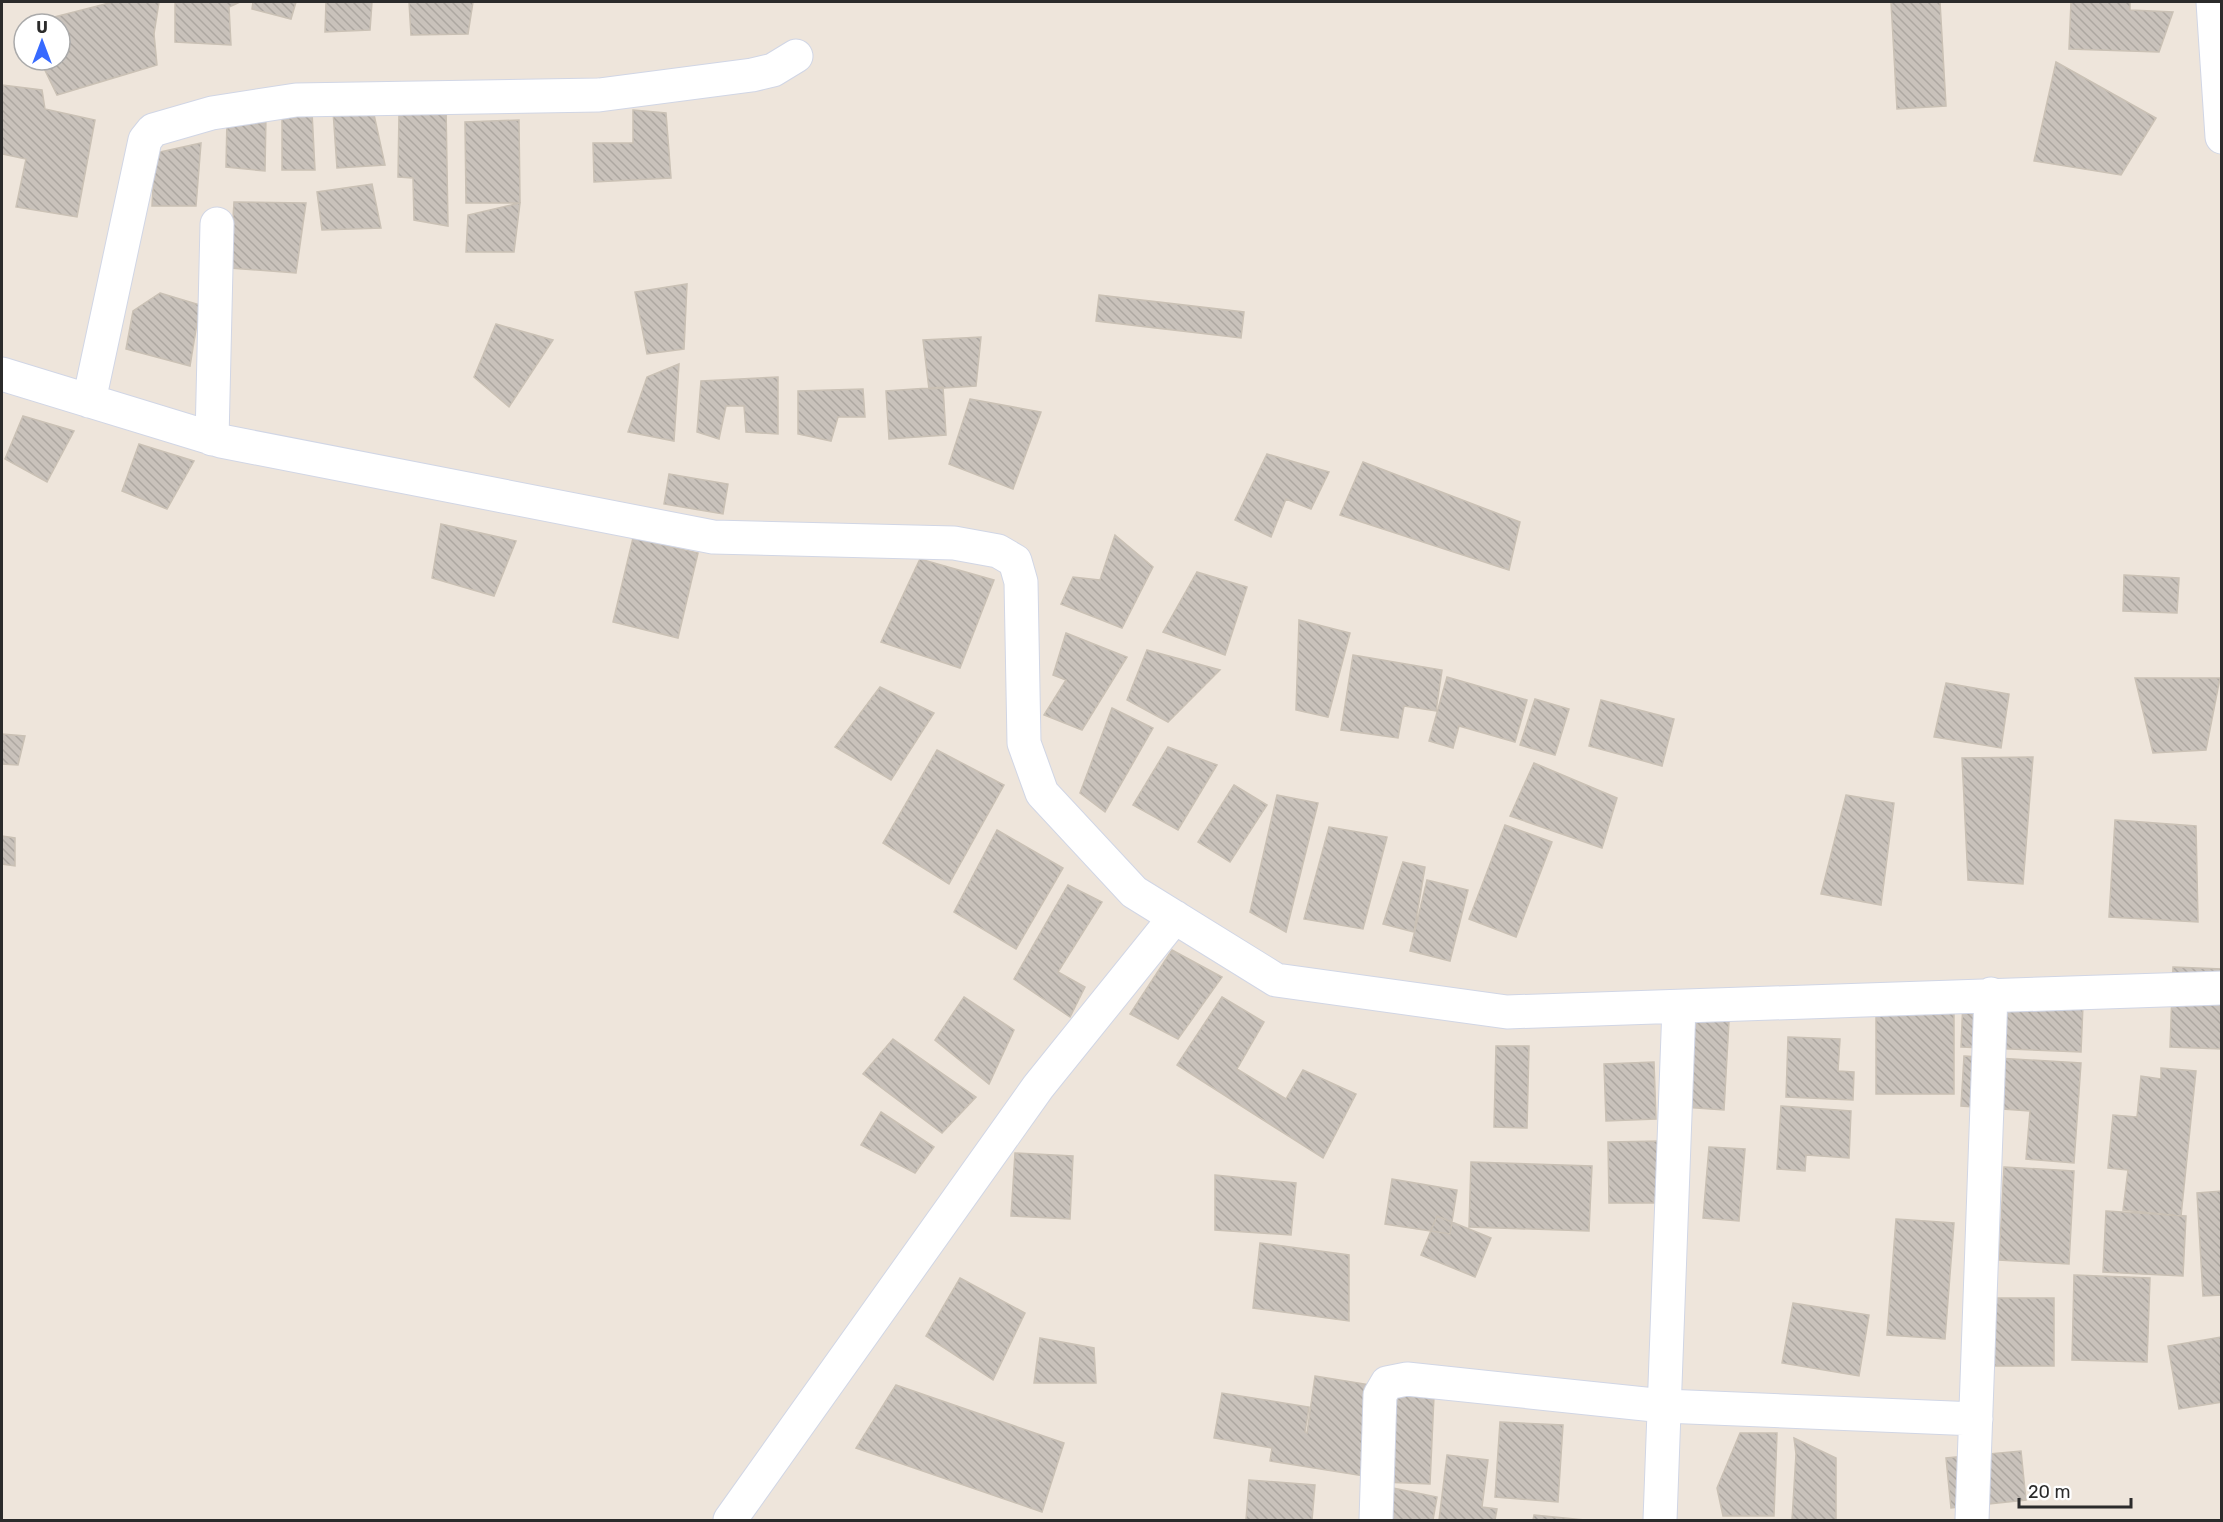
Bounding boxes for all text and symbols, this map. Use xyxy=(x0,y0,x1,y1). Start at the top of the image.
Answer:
north arrow xyxy=(12,12,72,72)
text: U xyxy=(36,18,48,37)
scale bar xyxy=(2019,1471,2132,1509)
text: 20 m xyxy=(2028,1481,2070,1503)

